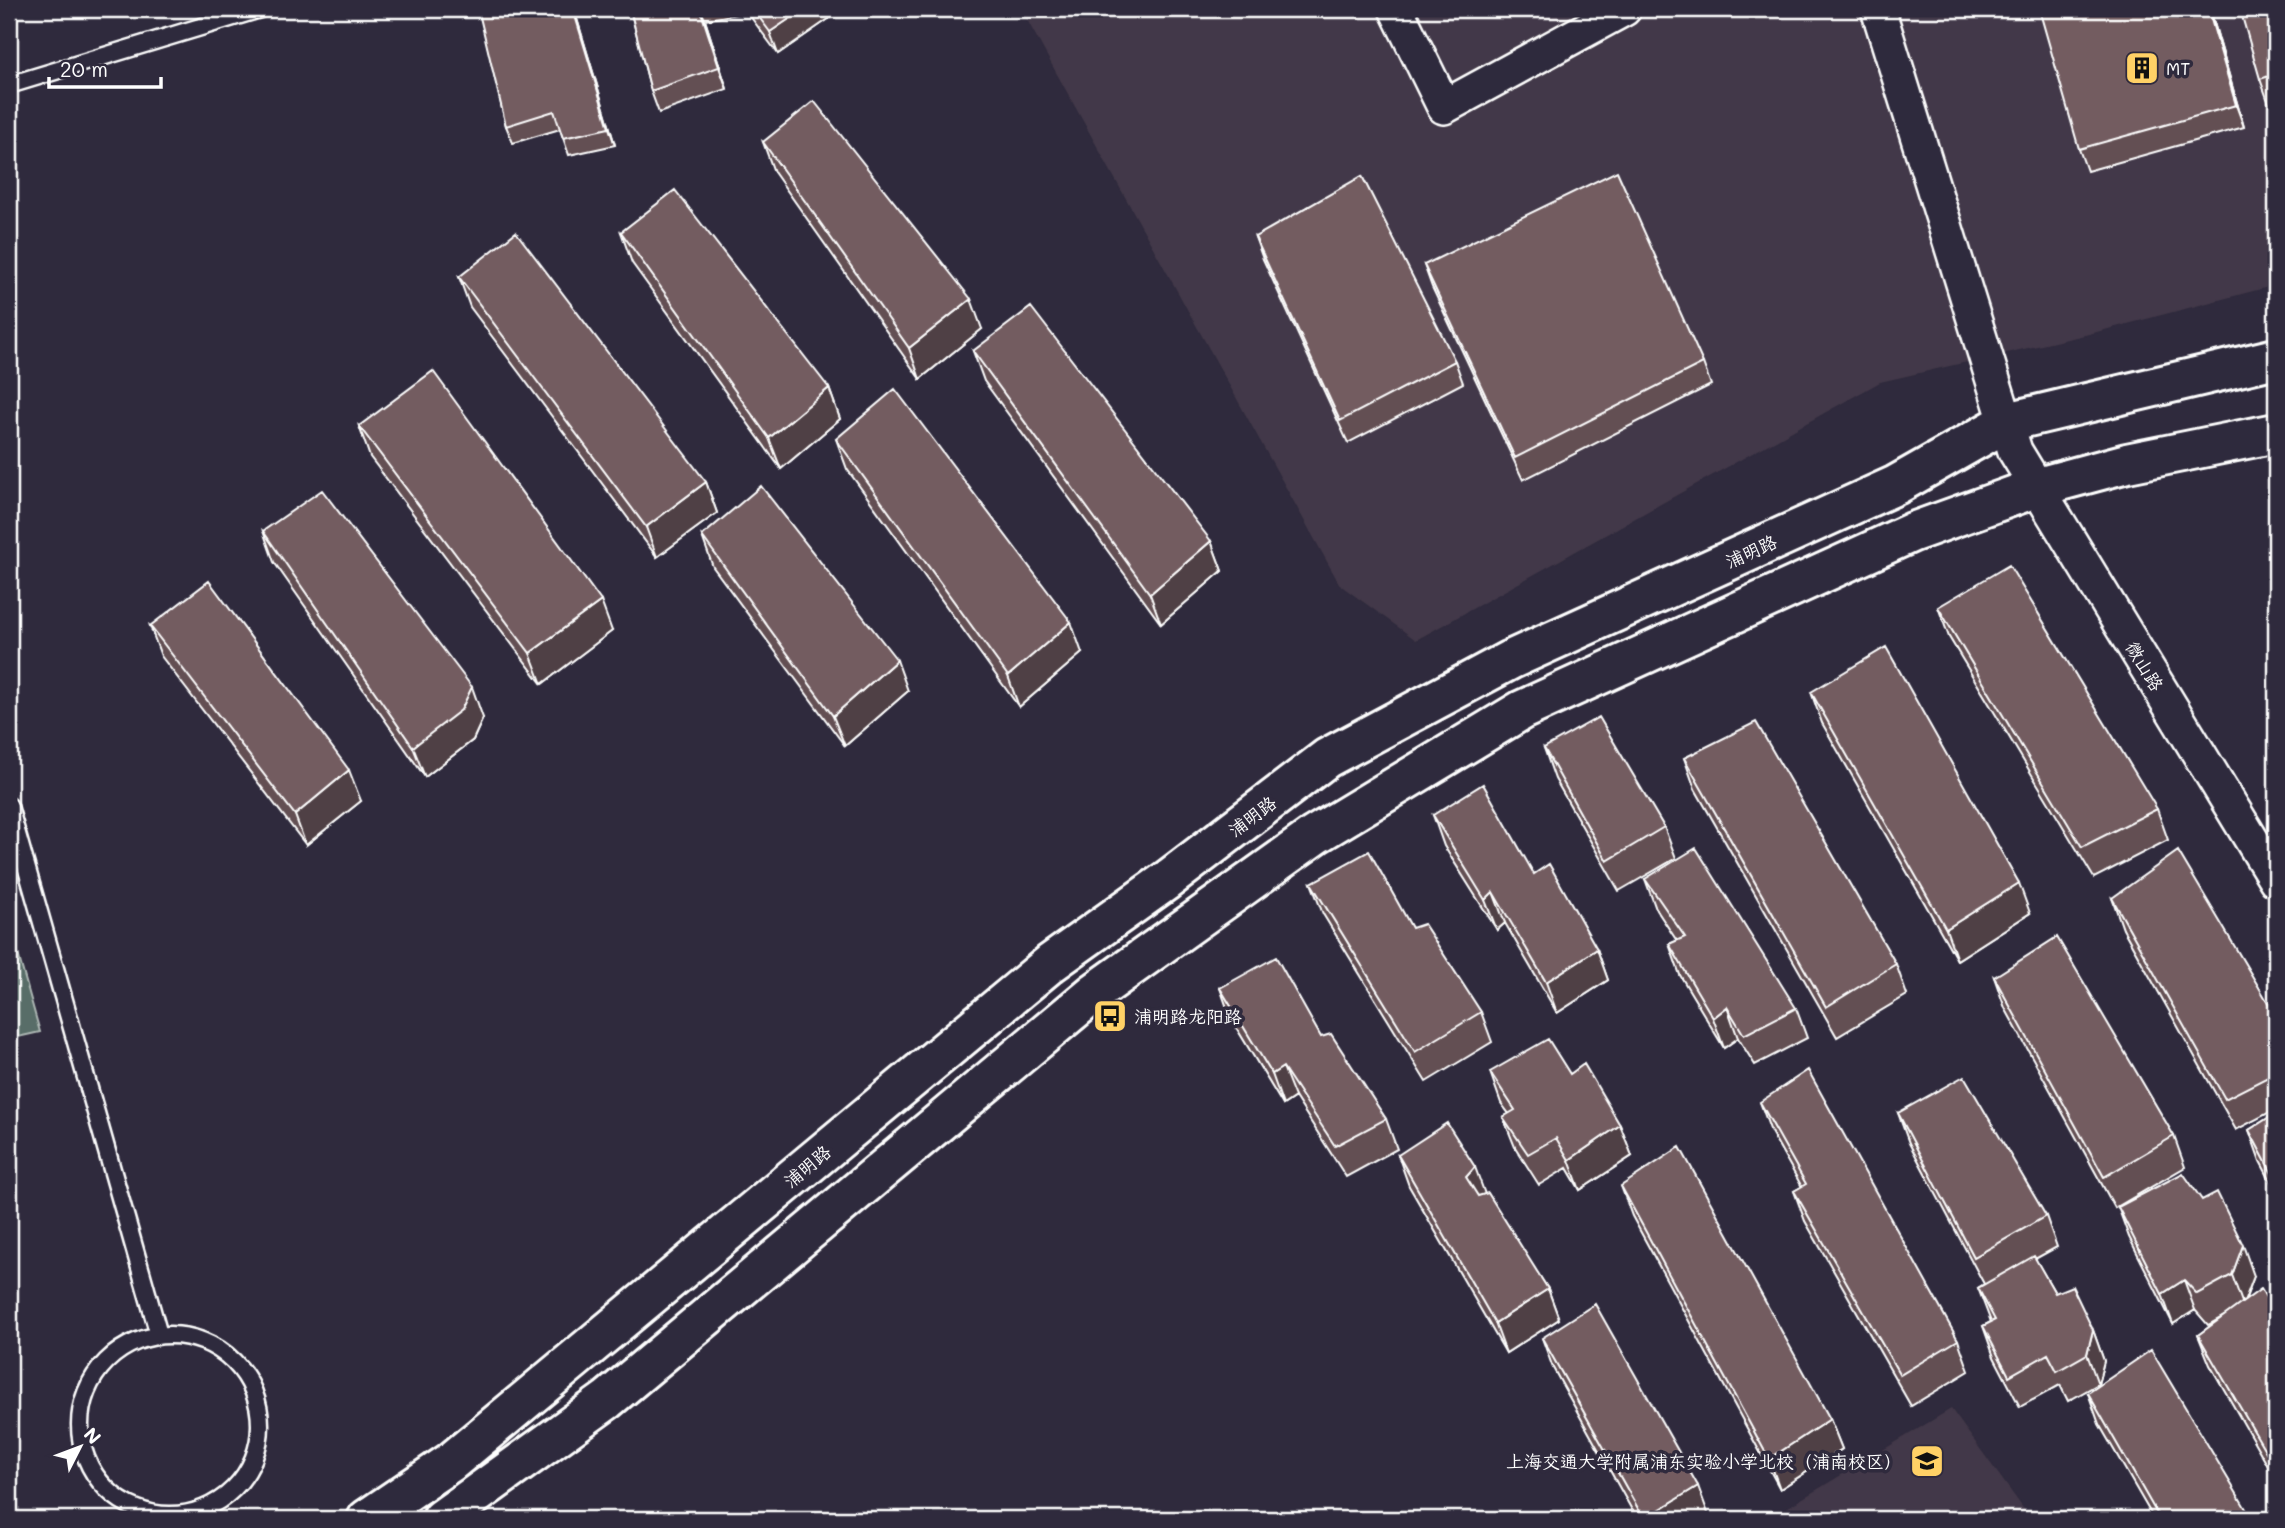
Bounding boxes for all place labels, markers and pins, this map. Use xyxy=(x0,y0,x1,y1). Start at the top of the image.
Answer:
building icon: MT xyxy=(2123,49,2161,87)
place label: MT xyxy=(2166,56,2190,80)
bus stop icon: 浦明路龙阳路 xyxy=(1091,997,1129,1035)
place label: 浦明路龙阳路 xyxy=(1134,1004,1242,1028)
school or university icon: 上海交通大学附属浦东实验小学北校（浦南校区） xyxy=(1908,1442,1946,1480)
place label: 上海交通大学附属浦东实验小学北校（浦南校区） xyxy=(1506,1449,1902,1473)

